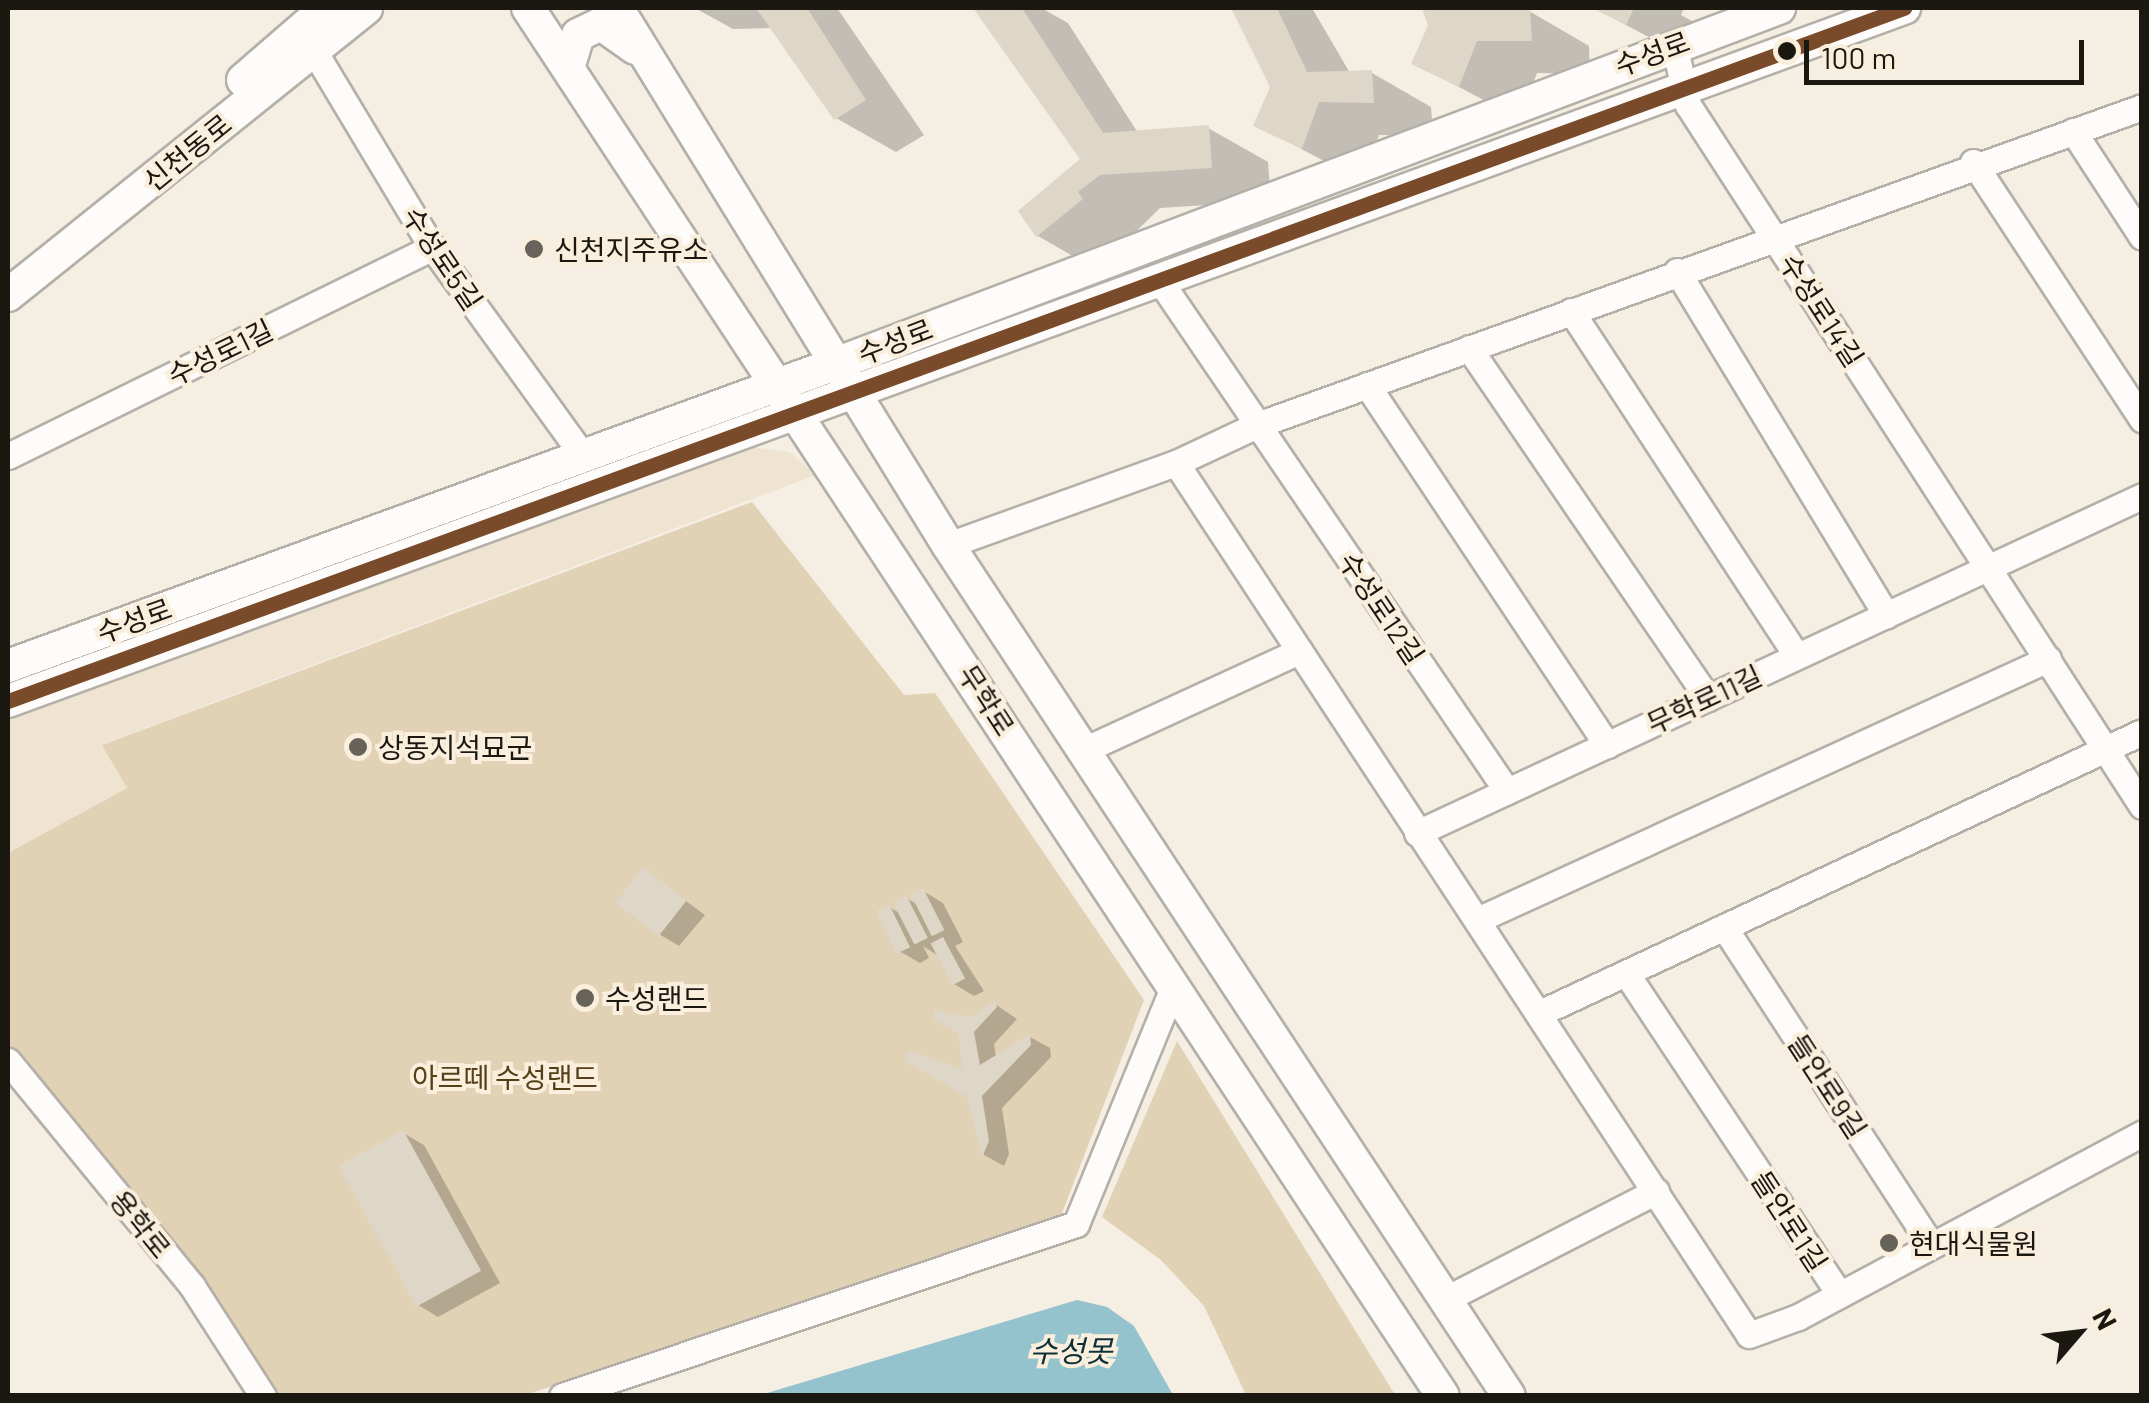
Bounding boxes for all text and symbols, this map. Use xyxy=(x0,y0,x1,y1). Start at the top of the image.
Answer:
scale bar xyxy=(1809,20,2089,82)
street label: 수성로 xyxy=(1610,24,1694,82)
text: 100 m xyxy=(1821,39,1896,75)
unlabelled marker xyxy=(1777,41,1797,61)
street label: 신천동로 xyxy=(136,107,238,197)
street label: 수성로5길 xyxy=(396,200,490,316)
place label: 신천지주유소 xyxy=(554,232,709,266)
marker: 신천지주유소 xyxy=(523,238,545,260)
street label: 수성로14길 xyxy=(1773,247,1871,373)
street label: 수성로 xyxy=(853,311,937,371)
street label: 수성로1길 xyxy=(162,312,278,392)
street label: 수성로12길 xyxy=(1332,546,1432,670)
street label: 수성로 xyxy=(92,591,176,649)
street label: 무학로 xyxy=(952,658,1022,742)
street label: 무학로11길 xyxy=(1641,658,1767,740)
place label: 상동지석묘군 xyxy=(378,730,533,764)
marker: 상동지석묘군 xyxy=(347,736,369,758)
place label: 수성랜드 xyxy=(605,981,708,1015)
marker: 수성랜드 xyxy=(574,987,596,1009)
street label: 들안로9길 xyxy=(1782,1028,1874,1144)
park label: 아르떼 수성랜드 xyxy=(412,1060,598,1094)
street label: 들안로1길 xyxy=(1745,1165,1835,1277)
street label: 용학로 xyxy=(104,1183,178,1265)
place label: 현대식물원 xyxy=(1909,1226,2038,1260)
marker: 현대식물원 xyxy=(1878,1232,1900,1254)
north arrow xyxy=(2029,1283,2129,1383)
text: N xyxy=(2086,1303,2125,1335)
water label: 수성못 xyxy=(1030,1332,1112,1368)

